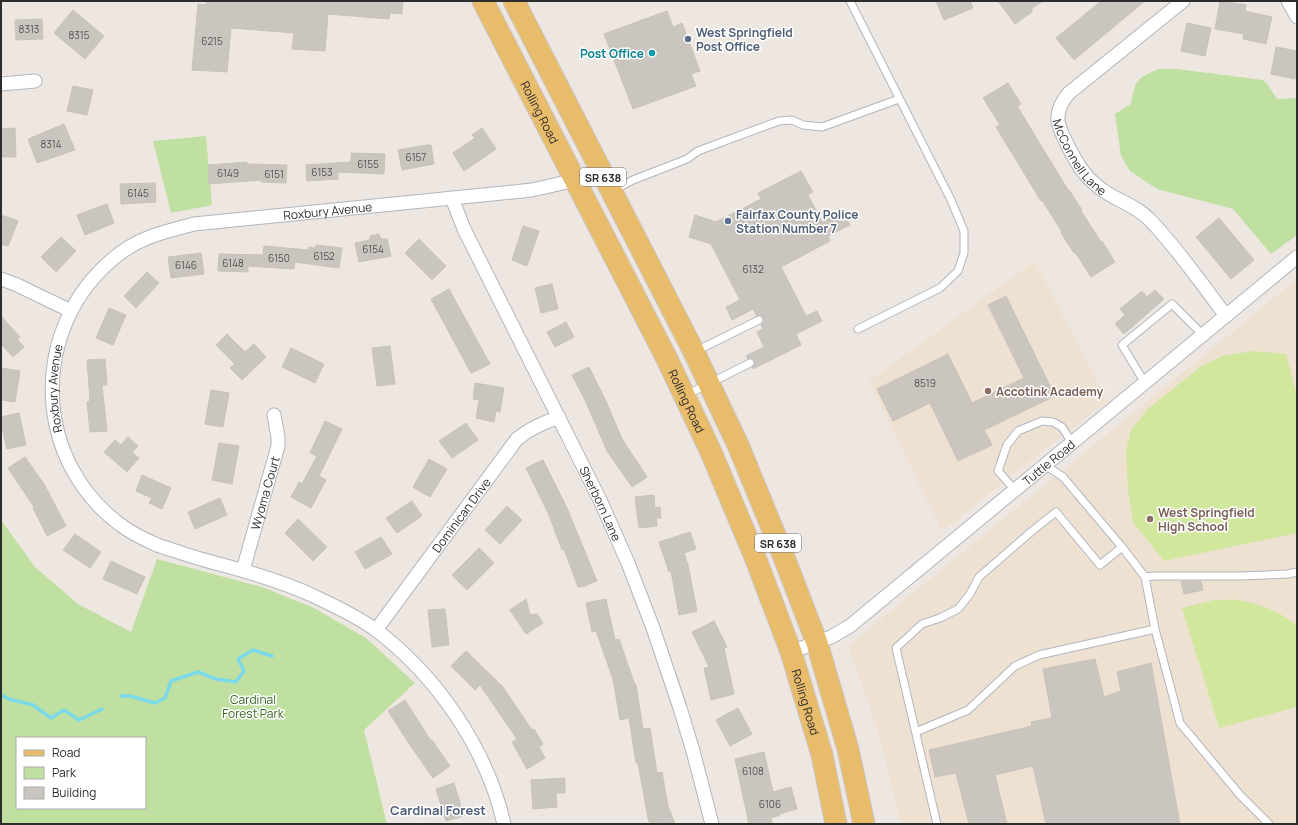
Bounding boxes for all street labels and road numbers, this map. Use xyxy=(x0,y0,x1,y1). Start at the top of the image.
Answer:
street label: Rolling Road xyxy=(517,78,563,146)
street label: McConnell Lane xyxy=(1049,117,1110,199)
road number: SR 638 xyxy=(580,168,626,186)
street label: Roxbury Avenue xyxy=(282,198,373,223)
street label: Roxbury Avenue xyxy=(44,342,66,435)
street label: Rolling Road xyxy=(665,367,709,436)
street label: Tuttle Road xyxy=(1019,435,1078,489)
street label: Wyoma Court xyxy=(246,454,283,532)
street label: Sherborn Lane xyxy=(576,463,626,544)
street label: Dominican Drive xyxy=(428,474,494,556)
road number: SR 638 xyxy=(755,534,801,552)
street label: Rolling Road xyxy=(788,667,824,737)

